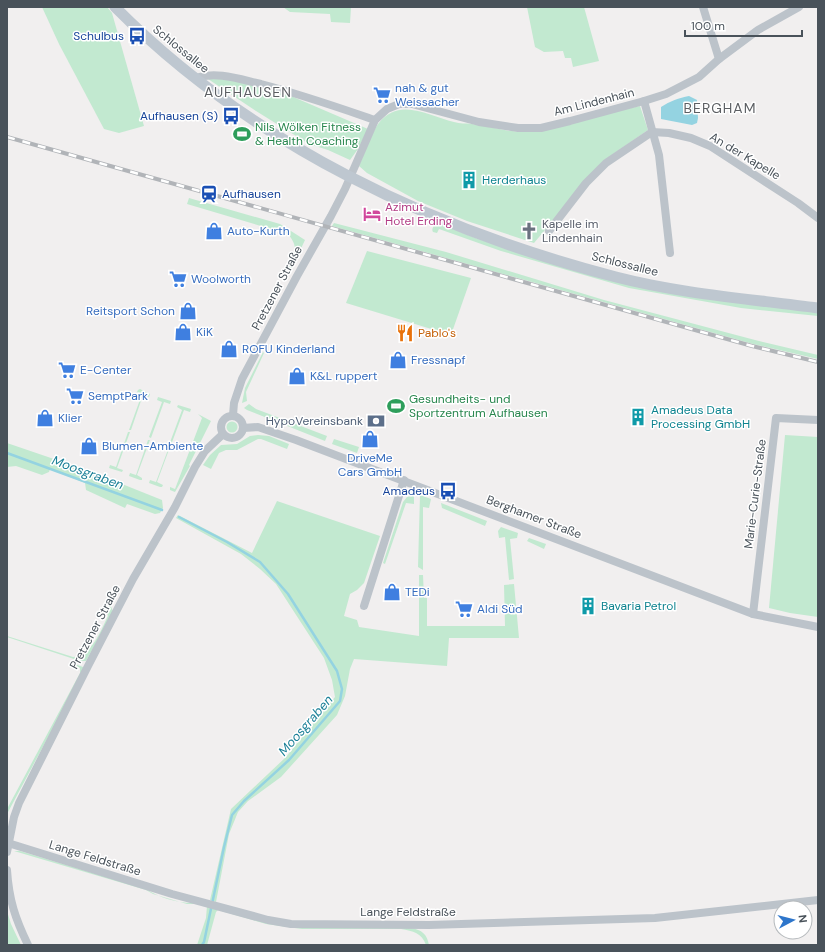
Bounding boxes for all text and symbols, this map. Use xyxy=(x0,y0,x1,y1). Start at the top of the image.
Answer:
scale bar xyxy=(685,12,802,38)
text: 100 m xyxy=(691,18,725,34)
street label: Schlossallee xyxy=(150,21,213,77)
bus stop icon: Schulbus xyxy=(127,26,147,46)
place label: Schulbus xyxy=(73,28,124,44)
place label: nah & gut Weissacher xyxy=(395,80,460,110)
district label: AUFHAUSEN xyxy=(204,83,292,101)
street label: Am Lindenhain xyxy=(552,84,636,120)
supermarket icon: nah & gut Weissacher xyxy=(372,85,392,105)
district label: BERGHAM xyxy=(684,99,756,117)
bus stop icon: Aufhausen (S) xyxy=(221,106,241,126)
place label: Aufhausen (S) xyxy=(140,108,218,124)
place label: Nils Wölken Fitness & Health Coaching xyxy=(255,119,361,149)
sports icon: Nils Wölken Fitness & Health Coaching xyxy=(232,124,252,144)
street label: An der Kapelle xyxy=(707,129,783,183)
building icon: Herderhaus xyxy=(459,170,479,190)
place label: Herderhaus xyxy=(482,172,546,188)
station icon: Aufhausen xyxy=(199,184,219,204)
place label: Aufhausen xyxy=(222,186,281,202)
place label: Azimut Hotel Erding xyxy=(385,199,453,229)
hotel icon: Azimut Hotel Erding xyxy=(362,204,382,224)
place label: Kapelle im Lindenhain xyxy=(542,216,603,246)
shop icon: Auto-Kurth xyxy=(204,221,224,241)
church icon: Kapelle im Lindenhain xyxy=(519,221,539,241)
place label: Auto-Kurth xyxy=(227,223,290,239)
street label: Pretzener Straße xyxy=(248,243,306,333)
street label: Schlossallee xyxy=(590,248,660,280)
supermarket icon: Woolworth xyxy=(168,269,188,289)
place label: Woolworth xyxy=(191,271,251,287)
shop icon: Reitsport Schon xyxy=(178,301,198,321)
place label: Reitsport Schon xyxy=(86,303,175,319)
shop icon: KiK xyxy=(173,322,193,342)
restaurant icon: Pablo's xyxy=(395,323,415,343)
place label: KiK xyxy=(196,324,213,340)
place label: Pablo's xyxy=(418,325,456,341)
shop icon: ROFU Kinderland xyxy=(219,339,239,359)
place label: ROFU Kinderland xyxy=(242,341,335,357)
shop icon: Fressnapf xyxy=(388,350,408,370)
place label: Fressnapf xyxy=(411,352,466,368)
supermarket icon: E-Center xyxy=(57,360,77,380)
place label: E-Center xyxy=(80,362,132,378)
shop icon: K&L ruppert xyxy=(287,366,307,386)
place label: K&L ruppert xyxy=(310,368,378,384)
supermarket icon: SemptPark xyxy=(65,386,85,406)
place label: SemptPark xyxy=(88,388,148,404)
place label: Gesundheits- und Sportzentrum Aufhausen xyxy=(409,391,548,421)
sports icon: Gesundheits- und Sportzentrum Aufhausen xyxy=(386,396,406,416)
place label: Amadeus Data Processing GmbH xyxy=(651,402,750,432)
building icon: Amadeus Data Processing GmbH xyxy=(628,407,648,427)
shop icon: Klier xyxy=(35,408,55,428)
place label: Klier xyxy=(58,410,82,426)
bank icon: HypoVereinsbank xyxy=(366,411,386,431)
place label: HypoVereinsbank xyxy=(266,413,363,429)
shop icon: DriveMe Cars GmbH xyxy=(360,429,380,449)
shop icon: Blumen-Ambiente xyxy=(79,436,99,456)
place label: Blumen-Ambiente xyxy=(102,438,204,454)
street label: Marie-Curie-Straße xyxy=(740,438,770,550)
place label: DriveMe Cars GmbH xyxy=(338,450,402,480)
water label: Moosgraben xyxy=(50,452,126,493)
bus stop icon: Amadeus xyxy=(438,481,458,501)
place label: Amadeus xyxy=(383,483,435,499)
street label: Berghamer Straße xyxy=(484,491,584,543)
street label: Pretzener Straße xyxy=(66,582,124,672)
shop icon: TEDi xyxy=(382,582,402,602)
place label: TEDi xyxy=(405,584,430,600)
building icon: Bavaria Petrol xyxy=(578,596,598,616)
place label: Bavaria Petrol xyxy=(601,598,676,614)
supermarket icon: Aldi Süd xyxy=(454,599,474,619)
place label: Aldi Süd xyxy=(477,601,523,617)
water label: Moosgraben xyxy=(274,691,336,759)
street label: Lange Feldstraße xyxy=(47,836,143,880)
north arrow xyxy=(773,900,813,940)
street label: Lange Feldstraße xyxy=(360,904,456,920)
text: N xyxy=(795,914,810,924)

